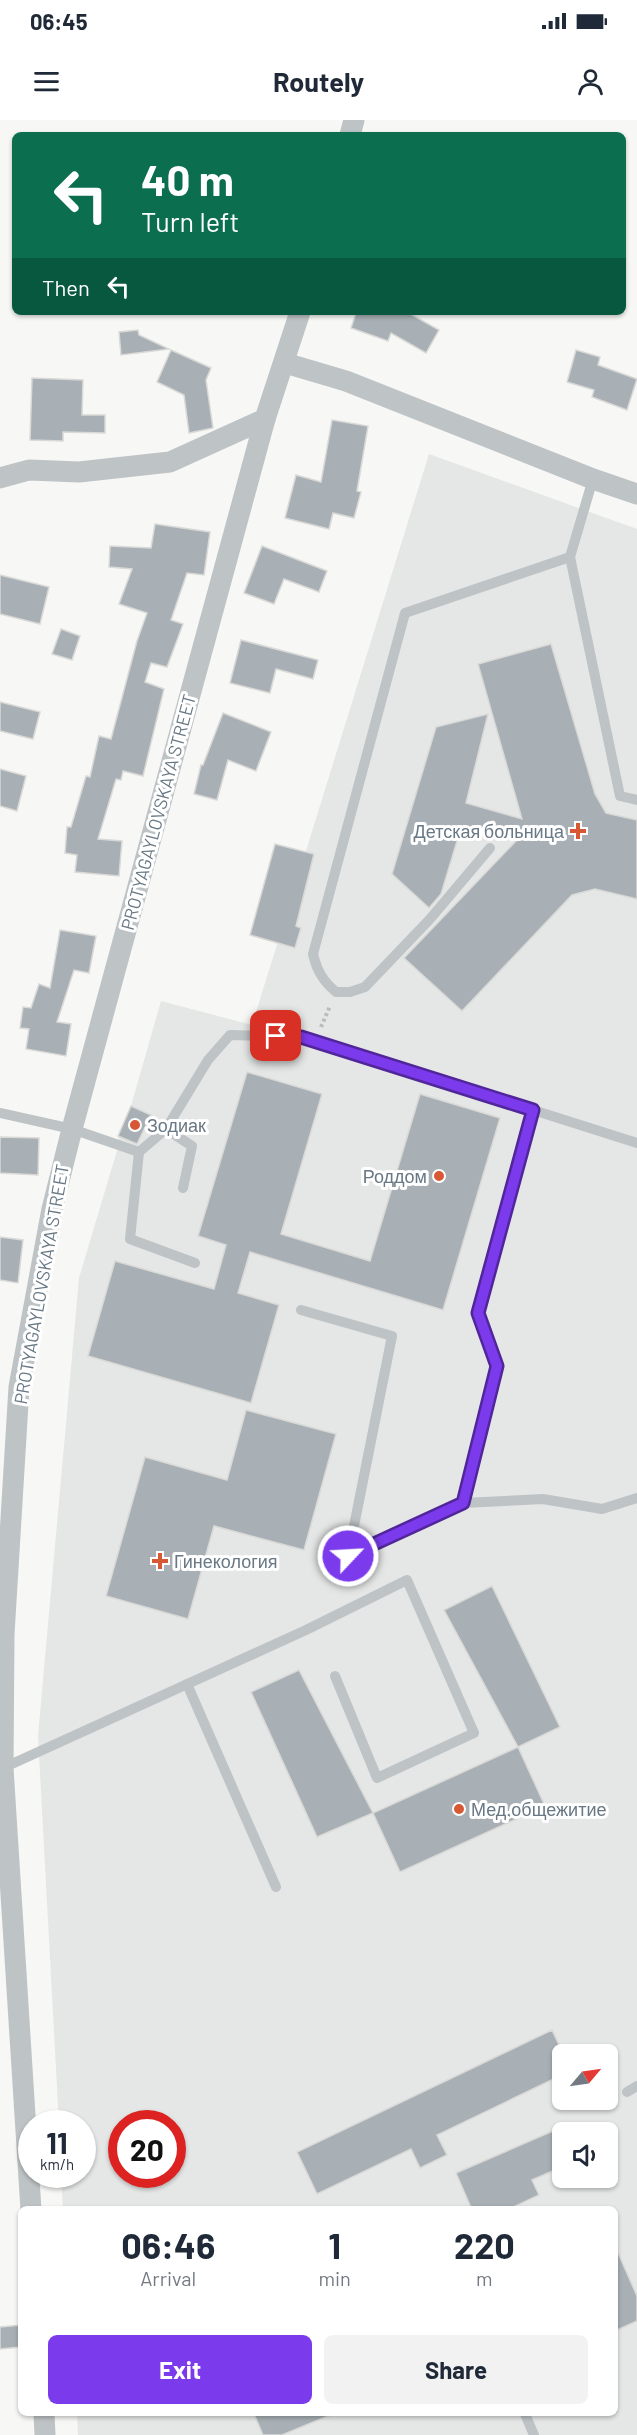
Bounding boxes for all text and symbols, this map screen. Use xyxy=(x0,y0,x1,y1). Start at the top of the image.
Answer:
text: 06:45 xyxy=(30,8,88,34)
icon: menu xyxy=(30,65,63,98)
text: Routely xyxy=(273,65,364,97)
icon: person xyxy=(574,65,607,98)
text: 40 m xyxy=(141,154,234,204)
icon: left xyxy=(42,156,120,234)
text: Turn left xyxy=(141,205,239,237)
icon: left xyxy=(102,270,135,303)
text: Then xyxy=(42,274,90,300)
street label: PROTYAGAYLOVSKAYA STREET xyxy=(116,692,200,932)
place label: Детская больница xyxy=(414,820,565,842)
marker: Детская больница xyxy=(569,822,587,840)
pin xyxy=(250,1010,301,1061)
icon: arrive xyxy=(259,1019,292,1052)
place label: Зодиак xyxy=(147,1114,206,1136)
marker: Зодиак xyxy=(128,1118,142,1132)
street label: PROTYAGAYLOVSKAYA STREET xyxy=(9,1162,73,1406)
place label: Роддом xyxy=(363,1165,427,1187)
marker: Роддом xyxy=(432,1169,446,1183)
position arrow xyxy=(316,1524,380,1588)
place label: Гинекология xyxy=(174,1550,278,1572)
marker: Гинекология xyxy=(151,1552,169,1570)
place label: Мед.общежитие xyxy=(471,1798,606,1820)
marker: Мед.общежитие xyxy=(452,1802,466,1816)
north arrow xyxy=(552,2044,618,2110)
map controls xyxy=(552,2044,618,2188)
speed limit sign: 20 xyxy=(108,2110,186,2188)
button: sound xyxy=(552,2122,618,2188)
text: 11 xyxy=(46,2124,68,2160)
text: km/h xyxy=(40,2155,74,2173)
text: 06:46 xyxy=(121,2223,215,2266)
text: 1 xyxy=(328,2223,341,2266)
text: 220 xyxy=(454,2223,515,2266)
text: Arrival xyxy=(140,2266,196,2290)
text: min xyxy=(318,2266,351,2290)
text: m xyxy=(476,2266,493,2290)
button: Exit xyxy=(48,2335,312,2404)
button: Share xyxy=(324,2335,588,2404)

